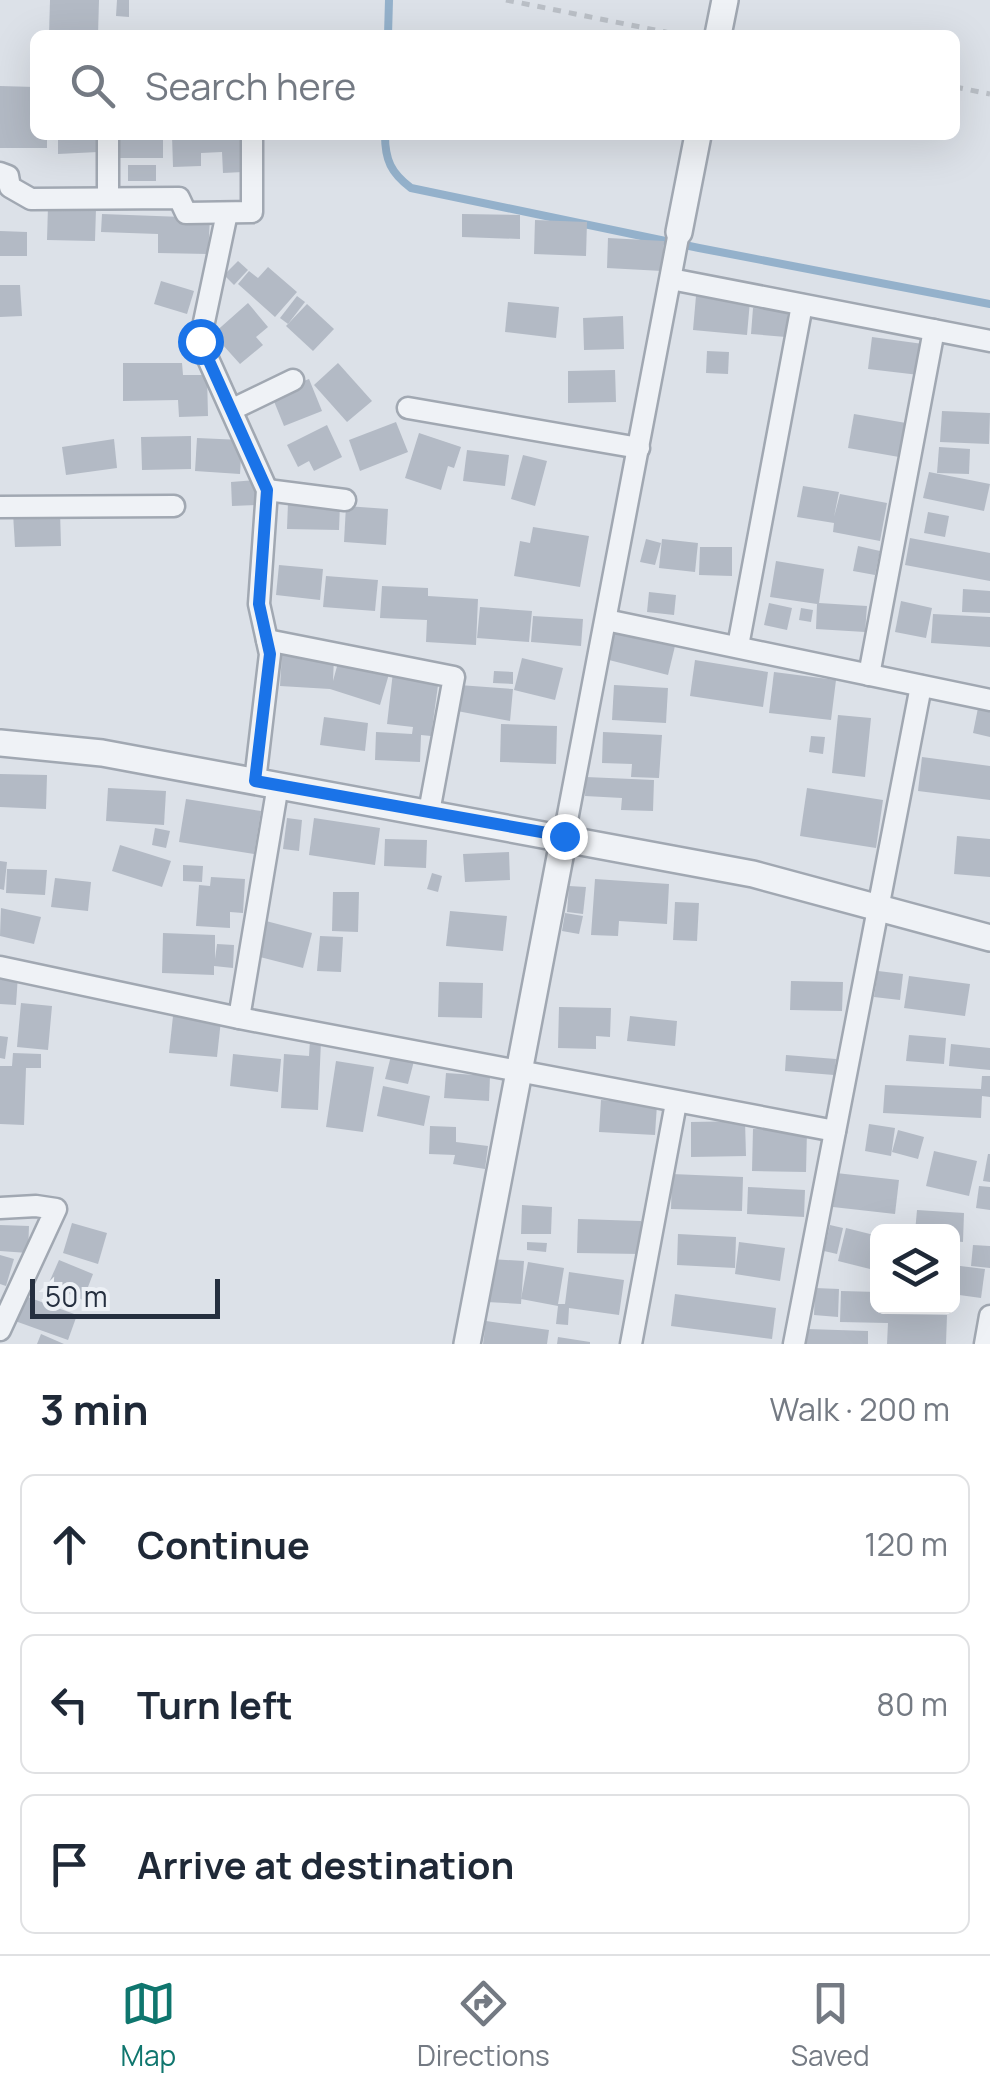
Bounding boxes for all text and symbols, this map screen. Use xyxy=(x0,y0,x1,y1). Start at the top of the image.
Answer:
search box xyxy=(30,30,960,140)
icon: search xyxy=(65,58,120,113)
text: Search here xyxy=(145,59,356,111)
route start xyxy=(178,319,224,365)
route end xyxy=(542,814,588,860)
map controls xyxy=(870,1224,960,1314)
button: layers xyxy=(870,1224,960,1314)
scale bar xyxy=(30,1274,220,1318)
text: 50 m xyxy=(45,1277,108,1315)
text: 3 min xyxy=(40,1380,149,1438)
text: Walk · 200 m xyxy=(770,1387,950,1431)
icon: ahead xyxy=(42,1517,97,1572)
text: Continue xyxy=(137,1518,310,1570)
text: 120 m xyxy=(864,1522,948,1566)
icon: left xyxy=(42,1677,97,1732)
text: Turn left xyxy=(137,1678,293,1730)
text: 80 m xyxy=(876,1682,948,1726)
icon: arrive xyxy=(42,1837,97,1892)
text: Arrive at destination xyxy=(137,1838,514,1890)
tab: Map xyxy=(120,1976,176,2074)
tab: Directions xyxy=(417,1976,550,2074)
tab: Saved xyxy=(791,1976,870,2074)

